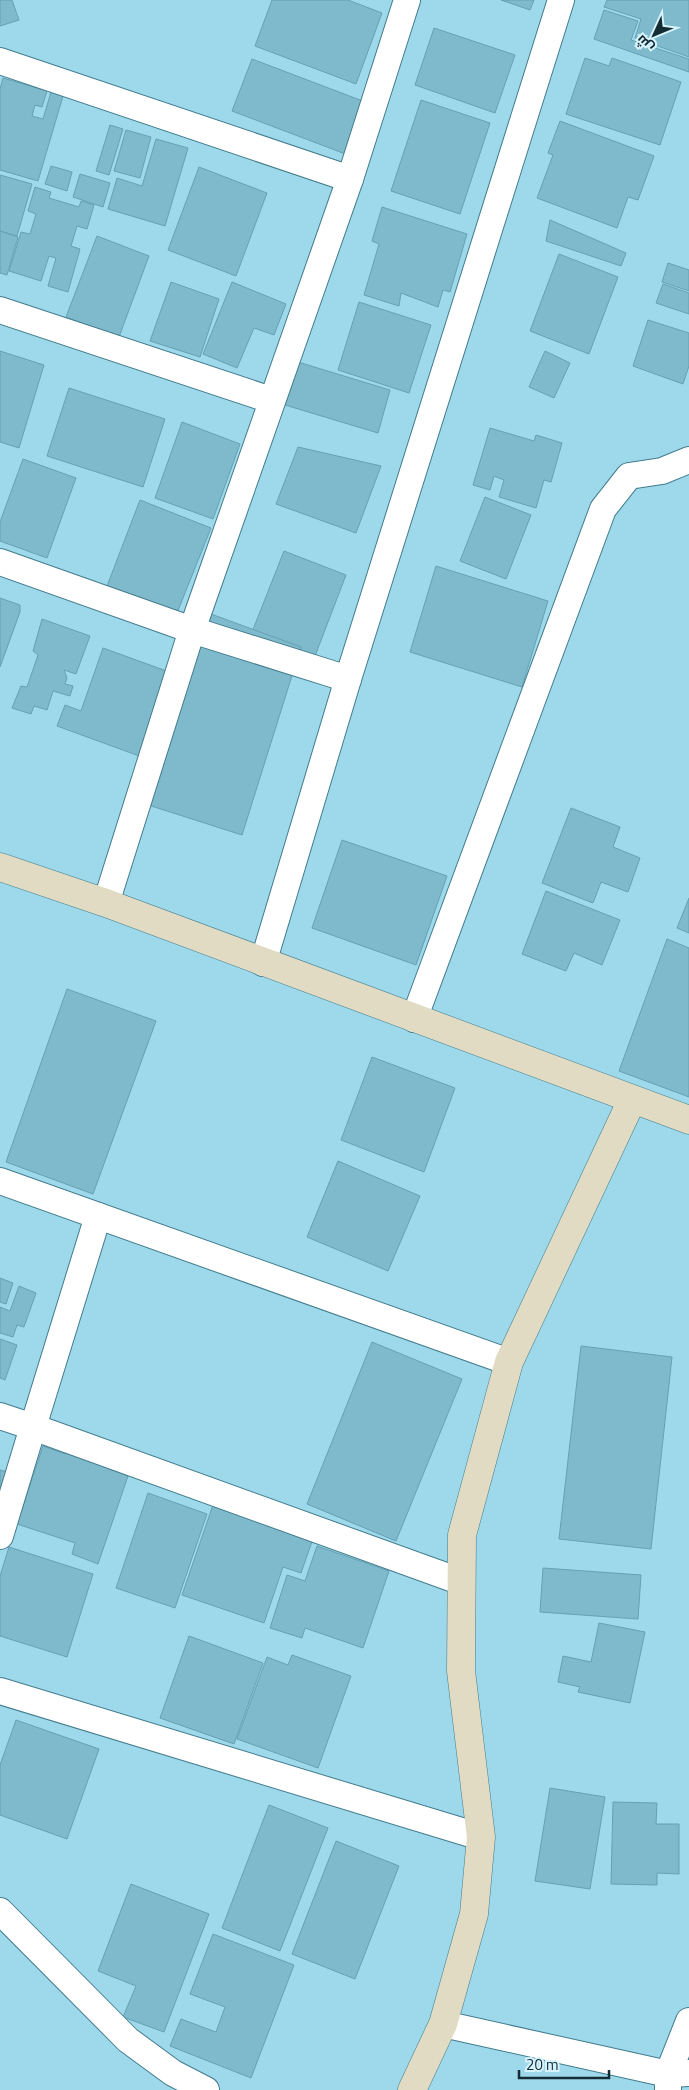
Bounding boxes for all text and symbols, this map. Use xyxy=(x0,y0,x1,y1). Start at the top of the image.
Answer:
north arrow xyxy=(629,10,679,60)
text: ش xyxy=(630,31,658,58)
scale bar xyxy=(519,2048,609,2080)
text: 20 m xyxy=(526,2053,559,2076)

